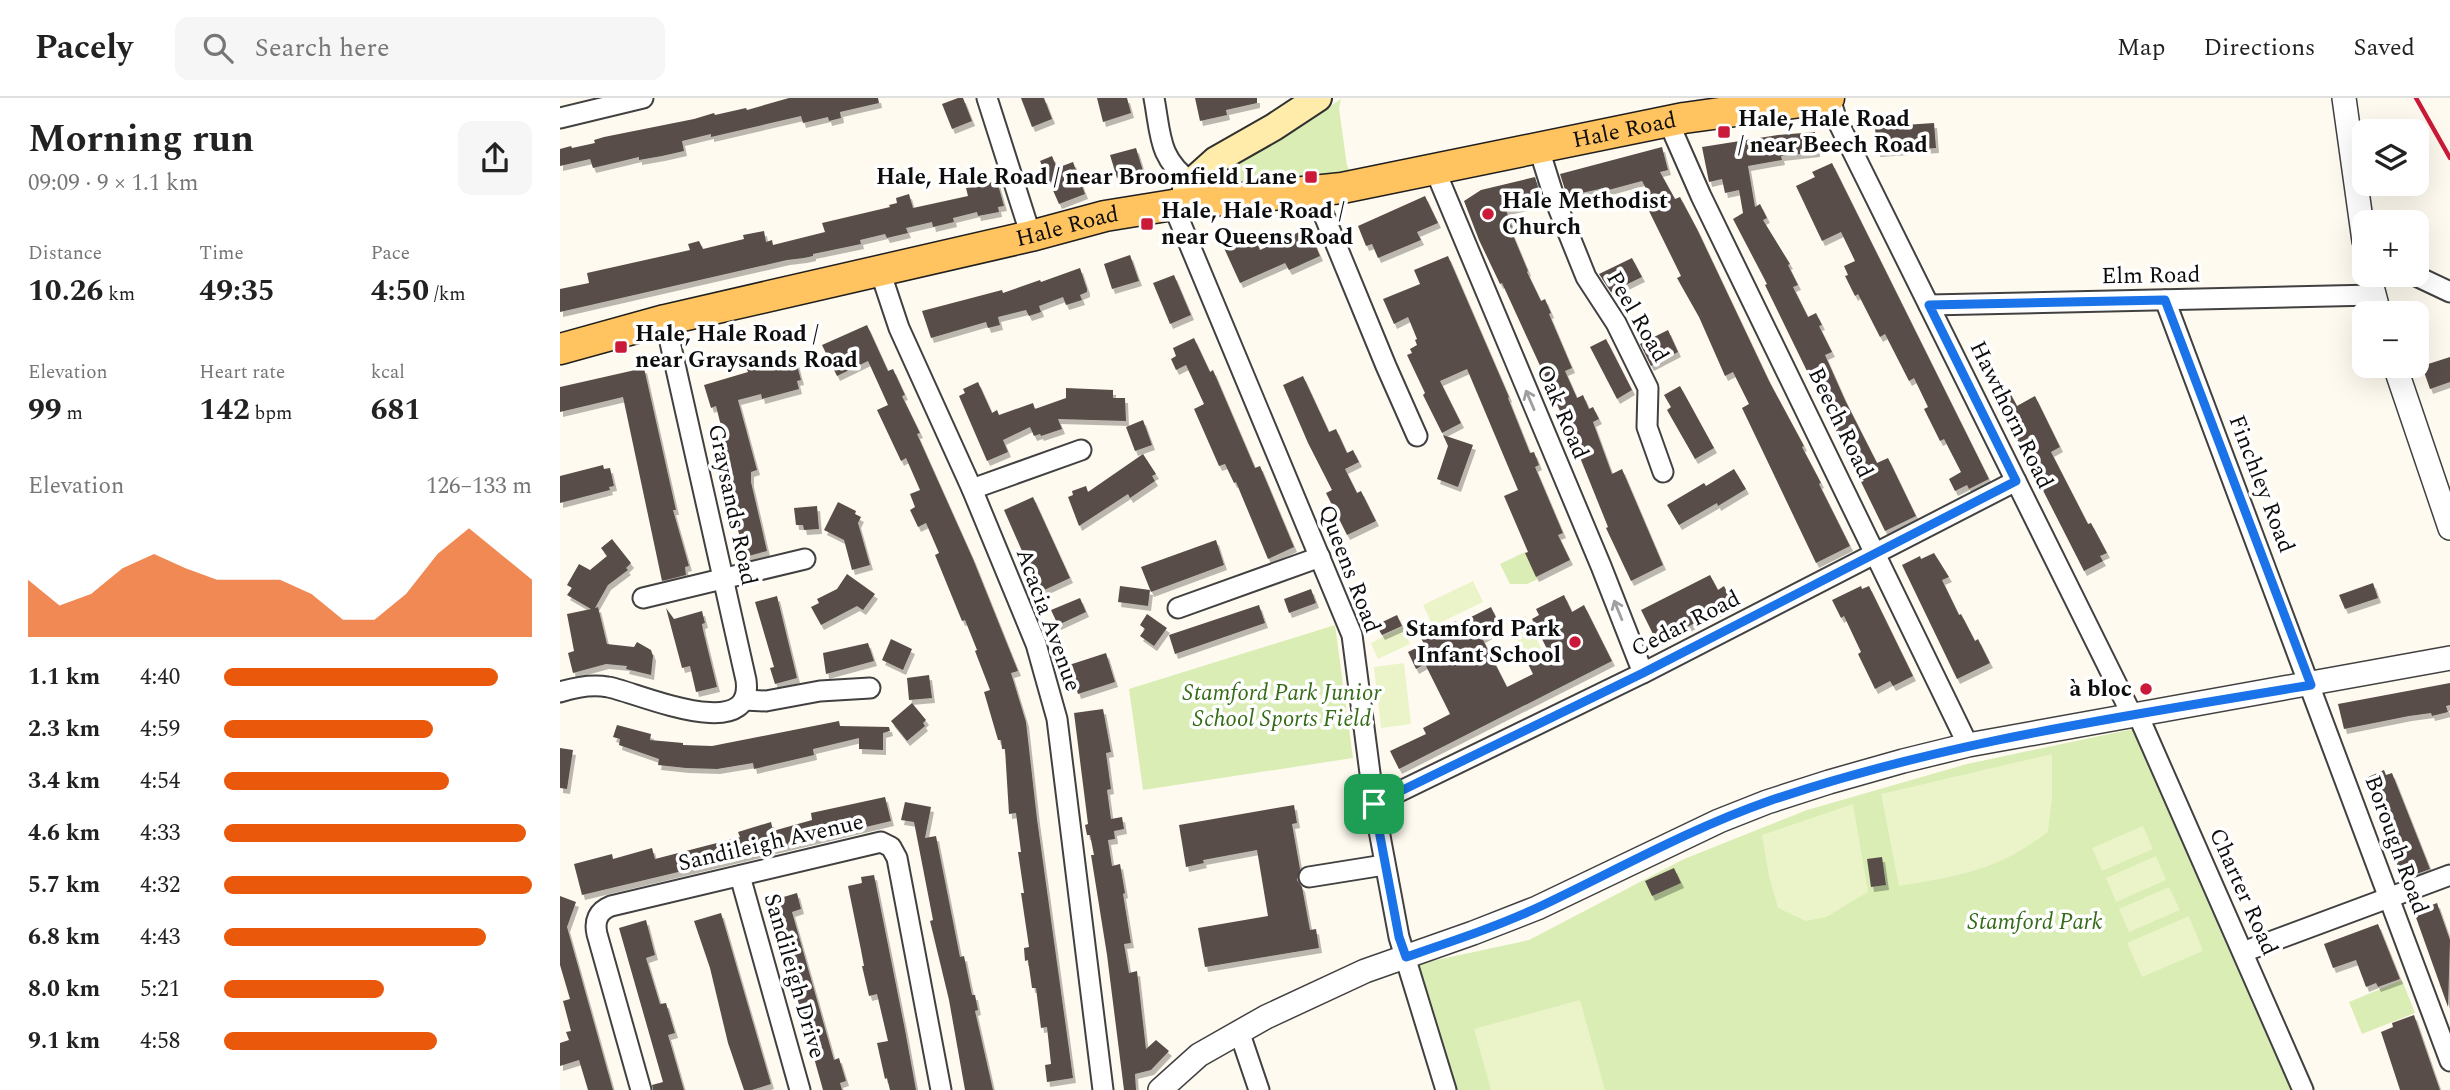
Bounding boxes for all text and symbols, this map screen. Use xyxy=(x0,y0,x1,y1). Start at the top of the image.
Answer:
search box xyxy=(175,17,665,80)
text: Pacely xyxy=(35,23,133,73)
text: Search here xyxy=(255,28,390,68)
icon: search xyxy=(199,29,237,67)
text: Map xyxy=(2117,30,2165,66)
text: Directions xyxy=(2203,30,2315,66)
text: Saved xyxy=(2353,30,2415,66)
street label: Hale Road xyxy=(1569,102,1680,158)
place label: Hale, Hale Road / near Beech Road xyxy=(1738,102,1928,163)
text: Morning run xyxy=(28,111,254,169)
map controls xyxy=(2352,119,2429,378)
button: layers xyxy=(2352,119,2429,196)
button: share xyxy=(458,121,532,195)
marker: Hale, Hale Road / near Beech Road xyxy=(1716,124,1732,140)
place label: Hale, Hale Road / near Broomfield Lane xyxy=(876,160,1297,195)
text: 09:09 · 9 × 1.1 km xyxy=(28,166,199,201)
marker: Hale, Hale Road / near Broomfield Lane xyxy=(1303,169,1319,185)
place label: Hale Methodist Church xyxy=(1502,184,1668,245)
place label: Hale, Hale Road / near Queens Road xyxy=(1161,194,1353,255)
street label: Hale Road xyxy=(1012,197,1121,256)
marker: Hale Methodist Church xyxy=(1480,206,1496,222)
button: + xyxy=(2352,210,2429,287)
marker: Hale, Hale Road / near Queens Road xyxy=(1139,216,1155,232)
text: Distance xyxy=(28,239,102,268)
text: Time xyxy=(199,239,244,268)
text: Pace xyxy=(371,239,410,268)
street label: Elm Road xyxy=(2101,258,2201,294)
street label: Peel Road xyxy=(1597,265,1677,370)
text: 10.26 xyxy=(28,268,103,314)
text: 49:35 xyxy=(199,268,275,314)
text: 4:50 xyxy=(371,268,429,314)
text: km xyxy=(103,280,135,309)
text: /km xyxy=(429,280,466,309)
button: − xyxy=(2352,301,2429,378)
place label: Hale, Hale Road / near Graysands Road xyxy=(635,317,858,378)
street label: Hawthorn Road xyxy=(1960,335,2062,495)
marker: Hale, Hale Road / near Graysands Road xyxy=(613,339,629,355)
text: Elevation xyxy=(28,358,108,387)
text: Heart rate xyxy=(199,358,285,387)
text: kcal xyxy=(371,358,405,387)
street label: Oak Road xyxy=(1526,359,1598,465)
street label: Beech Road xyxy=(1798,362,1882,485)
text: 99 xyxy=(28,387,62,433)
text: 142 xyxy=(199,387,250,433)
text: 681 xyxy=(371,387,421,433)
one-way arrow xyxy=(1523,390,1536,411)
text: m xyxy=(62,399,83,428)
text: bpm xyxy=(250,399,292,428)
street label: Finchley Road xyxy=(2219,410,2303,558)
street label: Graysands Road xyxy=(698,421,766,589)
text: Elevation xyxy=(28,469,124,504)
text: 126–133 m xyxy=(426,469,532,504)
street label: Queens Road xyxy=(1309,500,1390,638)
street label: Acacia Avenue xyxy=(1006,543,1090,697)
street label: Cedar Road xyxy=(1625,581,1747,667)
one-way arrow xyxy=(1610,599,1623,621)
place label: Stamford Park Infant School xyxy=(1406,612,1561,673)
marker: Stamford Park Infant School xyxy=(1567,634,1583,650)
text: 1.1 km xyxy=(28,660,100,695)
text: 4:40 xyxy=(140,660,180,695)
place label: à bloc xyxy=(2069,672,2132,707)
park label: Stamford Park Junior School Sports Field xyxy=(1183,676,1382,737)
marker: à bloc xyxy=(2138,681,2154,697)
text: 2.3 km xyxy=(28,712,100,747)
text: 4:59 xyxy=(140,712,180,747)
text: 3.4 km xyxy=(28,764,100,799)
text: 4:54 xyxy=(140,764,180,799)
street label: Borough Road xyxy=(2355,771,2437,920)
pin xyxy=(1344,774,1404,834)
icon: arrive xyxy=(1355,785,1393,823)
street label: Sandileigh Avenue xyxy=(675,805,867,881)
text: 4.6 km xyxy=(28,816,100,851)
text: 4:33 xyxy=(140,816,180,851)
street label: Charter Road xyxy=(2199,823,2287,962)
text: 5.7 km xyxy=(28,868,100,903)
text: 4:32 xyxy=(140,868,180,903)
street label: Sandileigh Drive xyxy=(754,889,834,1063)
park label: Stamford Park xyxy=(1968,905,2103,940)
text: 6.8 km xyxy=(28,920,100,955)
text: 4:43 xyxy=(140,920,180,955)
text: 8.0 km xyxy=(28,972,100,1007)
text: 5:21 xyxy=(140,972,180,1007)
text: 9.1 km xyxy=(28,1024,100,1059)
text: 4:58 xyxy=(140,1024,180,1059)

